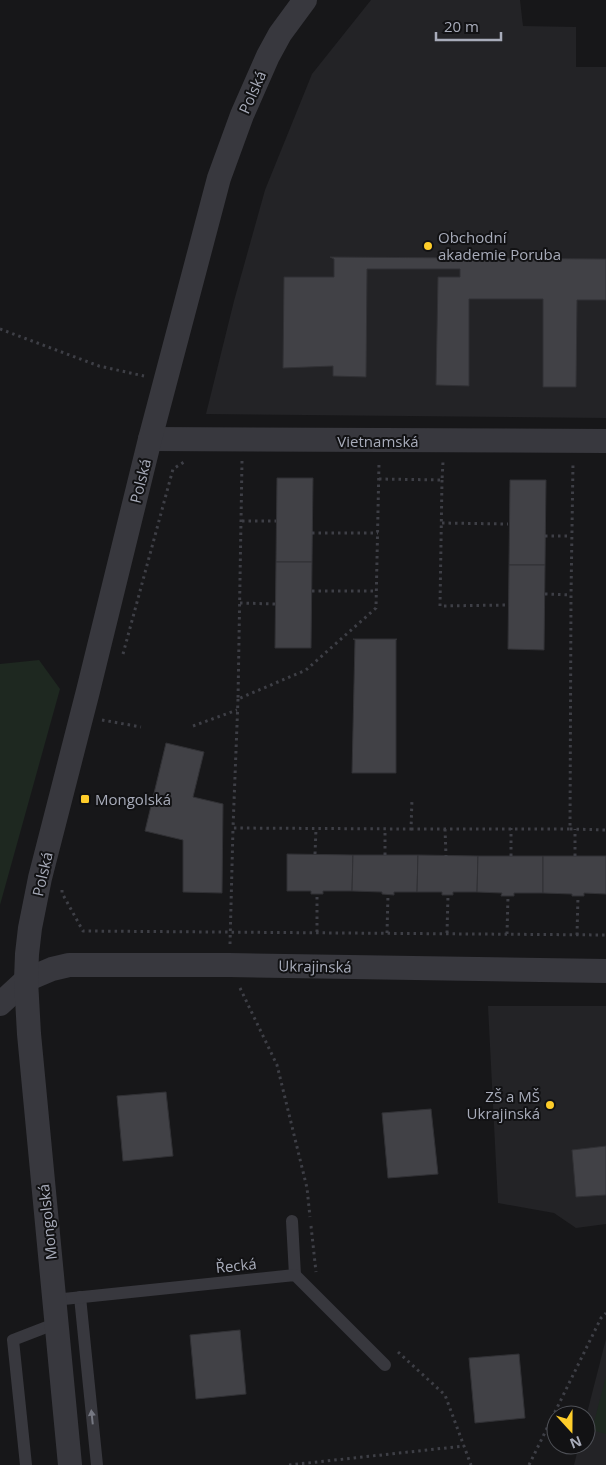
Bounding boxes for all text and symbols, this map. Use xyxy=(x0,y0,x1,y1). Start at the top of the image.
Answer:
scale bar xyxy=(436,10,501,42)
text: 20 m xyxy=(444,16,479,36)
street label: Polská xyxy=(234,67,270,117)
place label: Obchodní akademie Poruba xyxy=(438,227,561,264)
marker: Obchodní akademie Poruba xyxy=(422,240,434,252)
street label: Vietnamská xyxy=(337,431,419,451)
street label: Polská xyxy=(125,457,155,505)
place label: Mongolská xyxy=(95,789,171,809)
marker: Mongolská xyxy=(79,793,91,805)
street label: Polská xyxy=(27,850,57,898)
street label: Ukrajinská xyxy=(278,955,352,977)
place label: ZŠ a MŠ Ukrajinská xyxy=(467,1086,540,1123)
marker: ZŠ a MŠ Ukrajinská xyxy=(544,1099,556,1111)
street label: Mongolská xyxy=(33,1183,61,1261)
street label: Řecká xyxy=(215,1253,257,1277)
north arrow xyxy=(546,1405,596,1455)
one-way arrow xyxy=(88,1408,96,1424)
text: N xyxy=(567,1432,585,1454)

